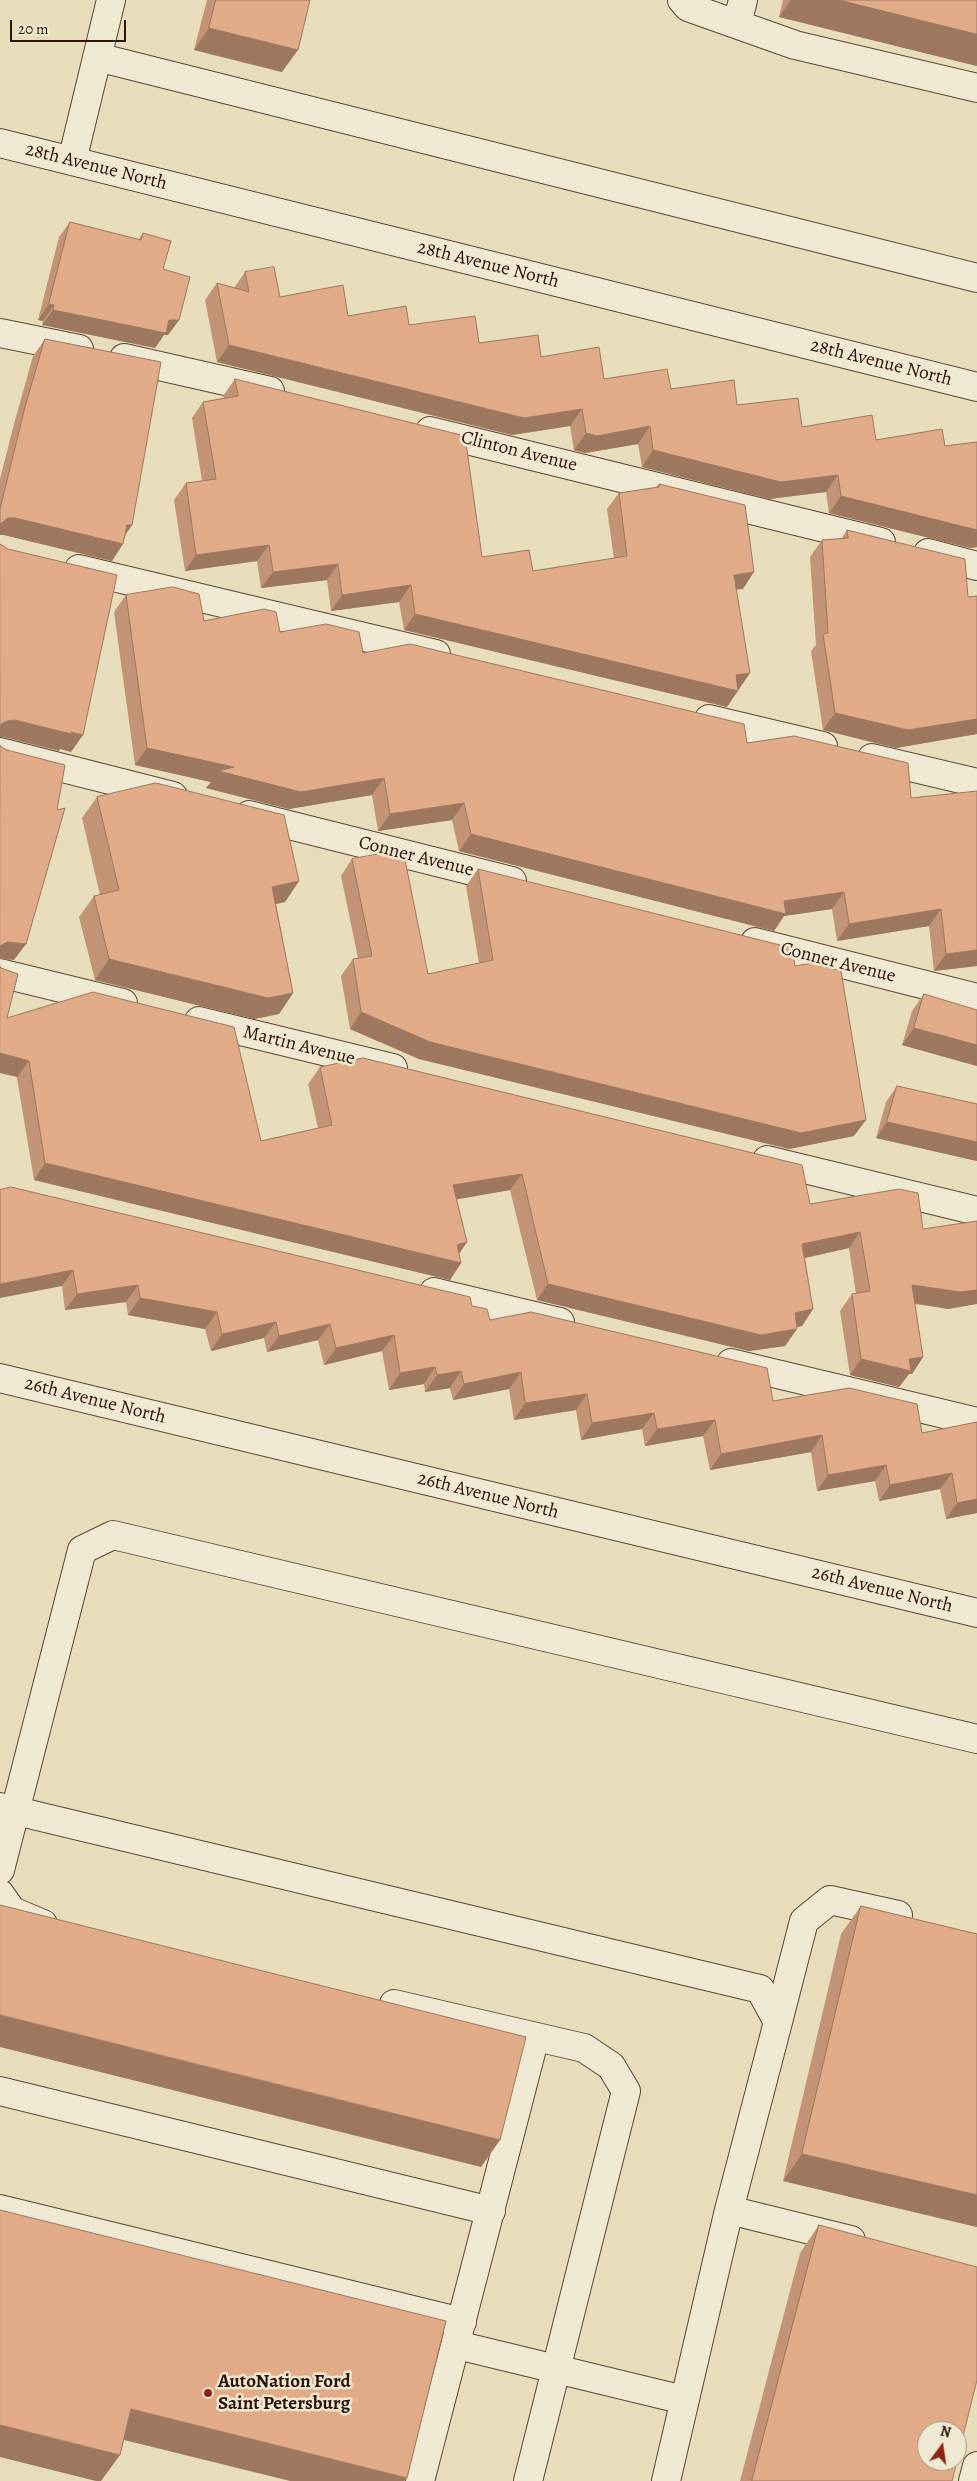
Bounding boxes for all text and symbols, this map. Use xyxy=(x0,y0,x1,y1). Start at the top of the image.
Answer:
scale bar xyxy=(12,10,129,42)
text: 20 m xyxy=(18,19,49,39)
street label: 28th Avenue North xyxy=(23,138,169,196)
street label: 28th Avenue North xyxy=(415,236,561,294)
street label: 28th Avenue North xyxy=(808,334,954,392)
street label: Clinton Avenue xyxy=(459,427,579,477)
street label: Conner Avenue xyxy=(356,832,476,882)
street label: Conner Avenue xyxy=(778,938,898,988)
street label: Martin Avenue xyxy=(241,1021,357,1071)
street label: 26th Avenue North xyxy=(22,1372,168,1430)
street label: 26th Avenue North xyxy=(415,1467,561,1525)
street label: 26th Avenue North xyxy=(809,1561,955,1619)
place label: AutoNation Ford Saint Petersburg xyxy=(218,2371,351,2415)
marker: AutoNation Ford Saint Petersburg xyxy=(202,2387,214,2399)
north arrow xyxy=(917,2421,967,2471)
text: N xyxy=(938,2421,953,2442)

